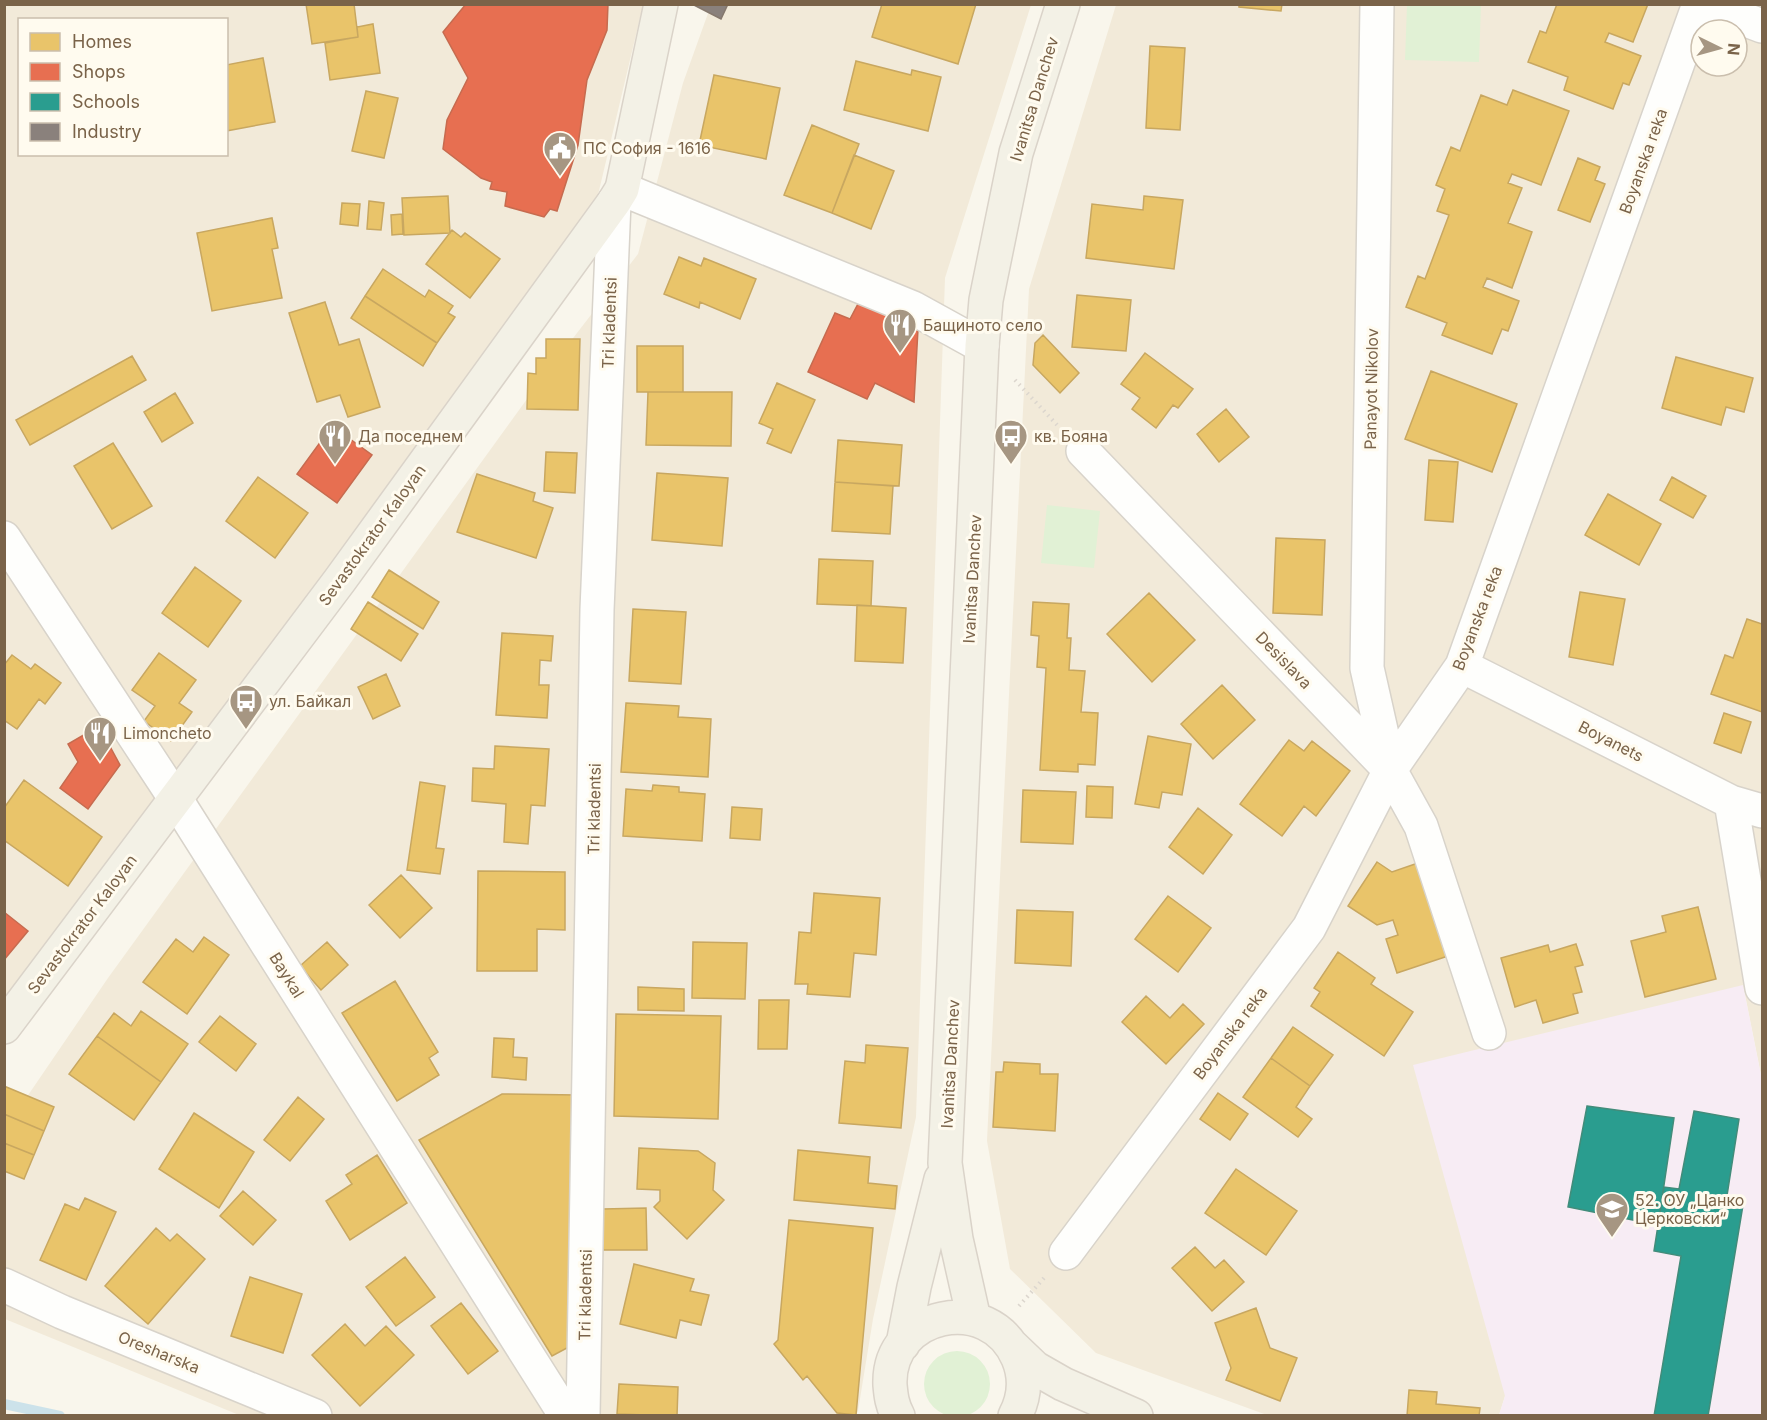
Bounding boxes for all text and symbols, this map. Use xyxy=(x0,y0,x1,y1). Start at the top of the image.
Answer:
legend xyxy=(18,18,228,156)
north arrow xyxy=(1689,18,1749,78)
text: Homes xyxy=(72,31,132,52)
street label: Ivanitsa Danchev xyxy=(1006,34,1062,164)
text: N xyxy=(1723,42,1744,56)
text: Shops xyxy=(72,61,126,82)
text: Schools xyxy=(72,91,140,112)
street label: Boyanska reka xyxy=(1615,106,1671,216)
text: Industry xyxy=(72,121,142,142)
public building icon: ПС София - 1616 xyxy=(542,130,578,177)
place label: ПС София - 1616 xyxy=(583,138,711,158)
street label: Tri kladentsi xyxy=(597,277,621,369)
restaurant icon: Бащиното село xyxy=(882,307,918,354)
place label: Бащиното село xyxy=(923,315,1043,335)
street label: Panayot Nikolov xyxy=(1360,328,1382,450)
restaurant icon: Да поседнем xyxy=(317,418,353,465)
bus stop icon: кв. Бояна xyxy=(993,418,1029,465)
place label: Да поседнем xyxy=(358,426,463,446)
place label: кв. Бояна xyxy=(1034,426,1108,446)
street label: Sevastokrator Kaloyan xyxy=(314,461,430,609)
street label: Ivanitsa Danchev xyxy=(959,514,985,644)
street label: Boyanska reka xyxy=(1448,563,1506,673)
street label: Desislava xyxy=(1252,627,1316,693)
bus stop icon: ул. Байкал xyxy=(228,683,264,730)
place label: ул. Байкал xyxy=(269,691,351,711)
restaurant icon: Limoncheto xyxy=(82,715,118,762)
street label: Boyanets xyxy=(1575,716,1647,766)
place label: Limoncheto xyxy=(123,723,212,743)
street label: Tri kladentsi xyxy=(583,763,605,855)
street label: Sevastokrator Kaloyan xyxy=(23,850,141,998)
street label: Baykal xyxy=(265,949,309,1001)
street label: Boyanska reka xyxy=(1189,983,1271,1083)
street label: Ivanitsa Danchev xyxy=(937,999,963,1129)
place label: 52. ОУ „Цанко Церковски“ xyxy=(1635,1190,1744,1228)
school or university icon: 52. ОУ „Цанко Церковски“ xyxy=(1594,1191,1630,1238)
street label: Tri kladentsi xyxy=(574,1249,596,1341)
street label: Oresharska xyxy=(115,1327,203,1377)

